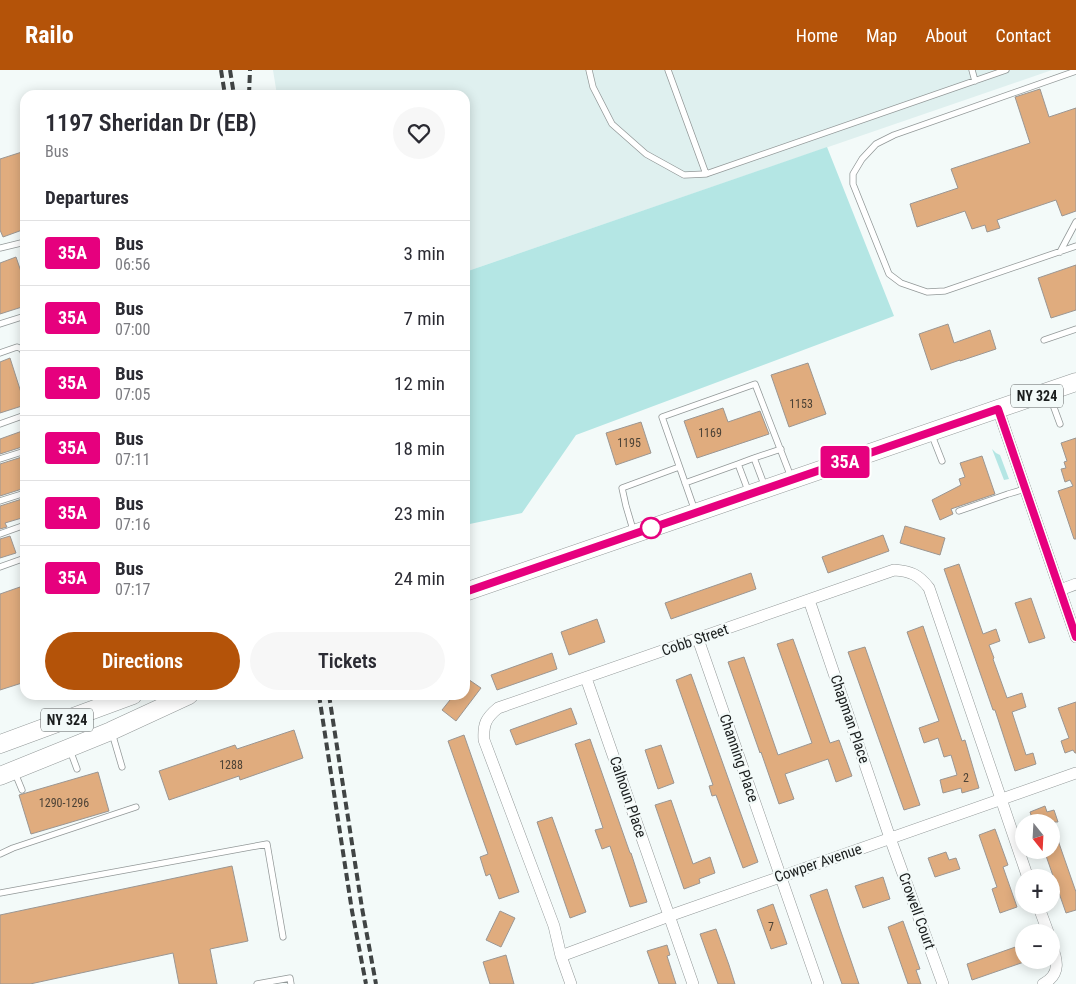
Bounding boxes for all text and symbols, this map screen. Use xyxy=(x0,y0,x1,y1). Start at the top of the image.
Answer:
text: Railo xyxy=(25,21,74,49)
text: Home xyxy=(796,25,838,46)
text: Map xyxy=(866,25,897,46)
text: About xyxy=(925,25,967,46)
text: Contact xyxy=(995,25,1051,46)
button: heart xyxy=(393,107,445,159)
text: 1197 Sheridan Dr (EB) xyxy=(45,109,257,137)
text: Bus xyxy=(45,142,69,161)
text: Departures xyxy=(45,186,129,209)
text: Bus xyxy=(115,232,144,255)
text: 35A xyxy=(58,242,87,263)
text: 3 min xyxy=(403,242,445,265)
text: 06:56 xyxy=(115,255,150,274)
text: Bus xyxy=(115,297,144,320)
text: 35A xyxy=(58,307,87,328)
text: 7 min xyxy=(403,307,445,330)
text: 07:00 xyxy=(115,320,150,339)
text: Bus xyxy=(115,362,144,385)
text: 35A xyxy=(58,372,87,393)
text: 12 min xyxy=(394,372,445,395)
road number: NY 324 xyxy=(1011,384,1063,408)
text: 07:05 xyxy=(115,385,150,404)
house number: 1153 xyxy=(789,397,813,411)
house number: 1169 xyxy=(698,426,722,440)
text: Bus xyxy=(115,427,144,450)
house number: 1195 xyxy=(617,436,641,450)
text: 35A xyxy=(58,437,87,458)
text: 18 min xyxy=(394,437,445,460)
line badge: 35A xyxy=(816,446,874,478)
text: 07:11 xyxy=(115,450,150,469)
text: 35A xyxy=(831,451,859,472)
text: Bus xyxy=(115,492,144,515)
text: 35A xyxy=(58,502,87,523)
text: 23 min xyxy=(394,502,445,525)
text: 07:16 xyxy=(115,515,150,534)
unlabelled marker xyxy=(640,517,662,539)
text: Bus xyxy=(115,557,144,580)
text: 35A xyxy=(58,567,87,588)
text: 24 min xyxy=(394,567,445,590)
text: 07:17 xyxy=(115,580,150,599)
street label: Cobb Street xyxy=(659,620,731,660)
button: Directions xyxy=(45,632,240,690)
button: Tickets xyxy=(250,632,445,690)
street label: Chapman Place xyxy=(826,672,874,766)
road number: NY 324 xyxy=(41,708,93,732)
street label: Channing Place xyxy=(716,712,762,804)
street label: Calhoun Place xyxy=(606,754,650,840)
house number: 1288 xyxy=(219,758,243,772)
house number: 2 xyxy=(963,771,969,785)
house number: 1290-1296 xyxy=(39,796,89,810)
north arrow xyxy=(1015,814,1060,859)
map controls xyxy=(1015,814,1060,969)
street label: Cowper Avenue xyxy=(772,840,864,886)
button: + xyxy=(1015,869,1060,914)
street label: Crowell Court xyxy=(895,870,939,952)
house number: 7 xyxy=(768,920,774,934)
button: − xyxy=(1015,924,1060,969)

